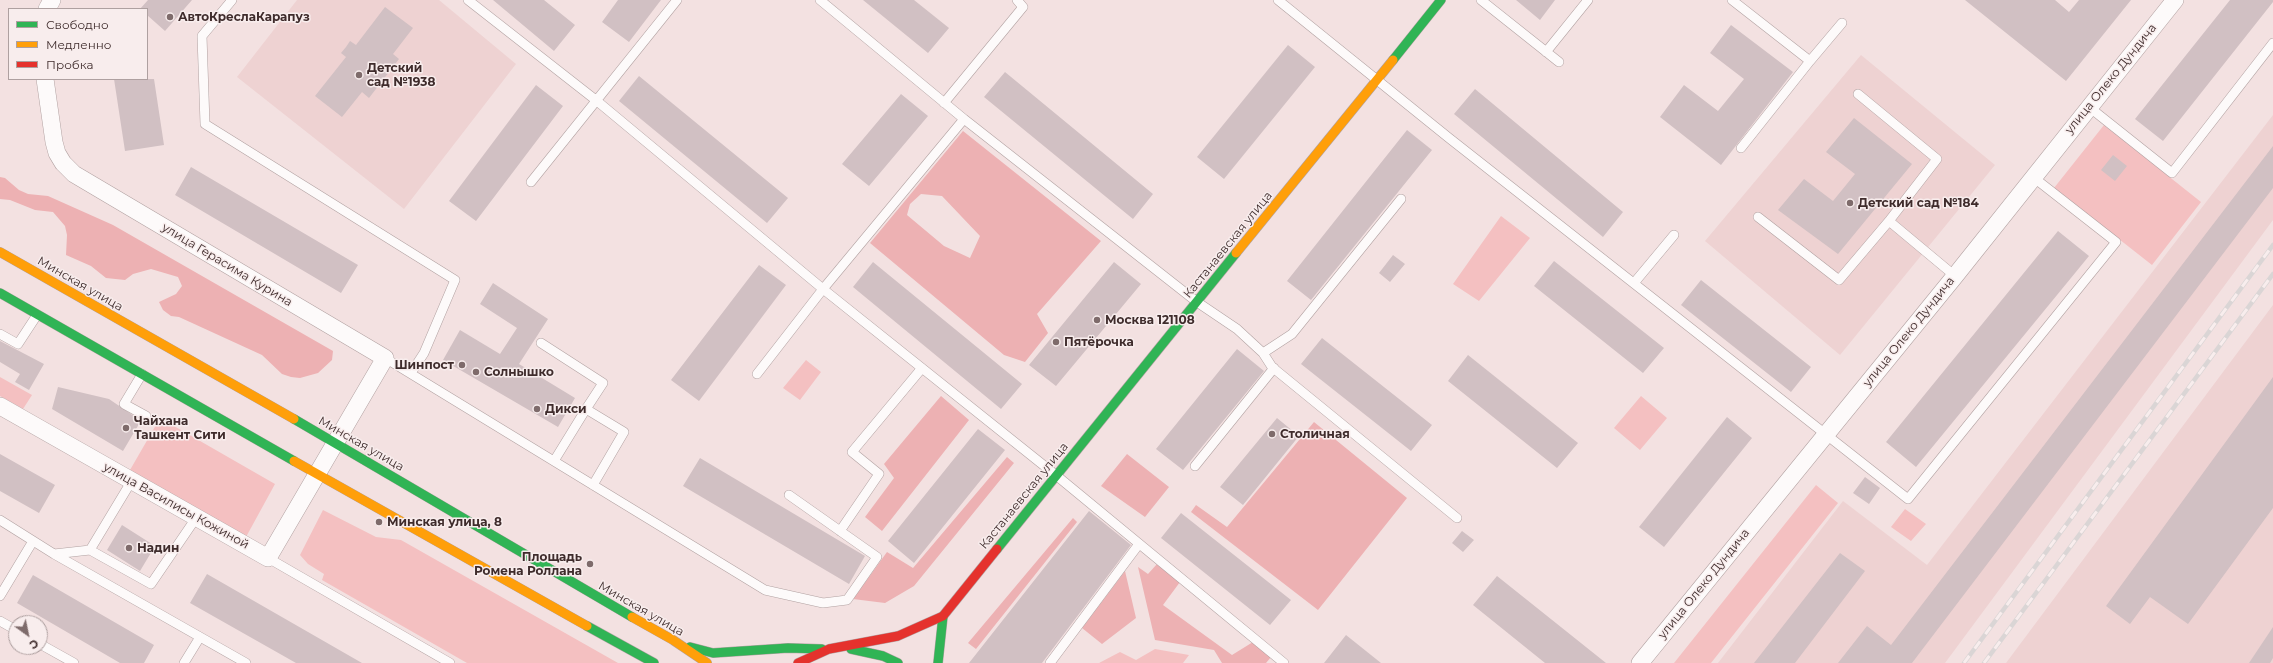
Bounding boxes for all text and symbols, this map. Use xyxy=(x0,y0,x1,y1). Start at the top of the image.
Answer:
legend xyxy=(8,8,148,80)
place label: АвтоКреслаКарапуз xyxy=(178,10,310,24)
marker: АвтоКреслаКарапуз xyxy=(165,12,175,22)
text: Свободно xyxy=(46,17,109,32)
street label: улица Олеко Дундича xyxy=(2062,21,2160,137)
text: Медленно xyxy=(46,37,111,52)
text: Пробка xyxy=(46,57,94,72)
place label: Детский сад №1938 xyxy=(367,61,435,89)
marker: Детский сад №1938 xyxy=(354,70,364,80)
street label: Кастанаевская улица xyxy=(1181,189,1275,301)
place label: Детский сад №184 xyxy=(1858,196,1979,210)
marker: Детский сад №184 xyxy=(1845,198,1855,208)
street label: улица Герасима Курина xyxy=(159,220,295,310)
street label: Минская улица xyxy=(35,254,125,314)
street label: улица Олеко Дундича xyxy=(1860,274,1958,390)
place label: Москва 121108 xyxy=(1105,313,1195,327)
marker: Москва 121108 xyxy=(1092,315,1102,325)
place label: Пятёрочка xyxy=(1064,335,1134,349)
marker: Пятёрочка xyxy=(1051,337,1061,347)
place label: Шинпост xyxy=(394,358,454,372)
marker: Шинпост xyxy=(457,360,467,370)
place label: Солнышко xyxy=(484,365,554,379)
marker: Солнышко xyxy=(471,367,481,377)
place label: Дикси xyxy=(545,402,587,416)
marker: Дикси xyxy=(532,404,542,414)
place label: Чайхана Ташкент Сити xyxy=(134,414,226,442)
street label: Минская улица xyxy=(316,414,406,474)
marker: Чайхана Ташкент Сити xyxy=(121,423,131,433)
place label: Столичная xyxy=(1280,427,1350,441)
marker: Столичная xyxy=(1267,429,1277,439)
street label: Кастанаевская улица xyxy=(977,440,1071,552)
street label: улица Василисы Кожиной xyxy=(101,460,251,552)
place label: Минская улица, 8 xyxy=(387,515,502,529)
marker: Минская улица, 8 xyxy=(374,517,384,527)
street label: улица Олеко Дундича xyxy=(1655,526,1753,642)
place label: Надин xyxy=(137,541,179,555)
marker: Надин xyxy=(124,543,134,553)
place label: Площадь Ромена Роллана xyxy=(474,550,582,578)
marker: Площадь Ромена Роллана xyxy=(585,559,595,569)
street label: Минская улица xyxy=(596,579,686,639)
north arrow xyxy=(8,615,48,655)
text: С xyxy=(27,636,41,652)

